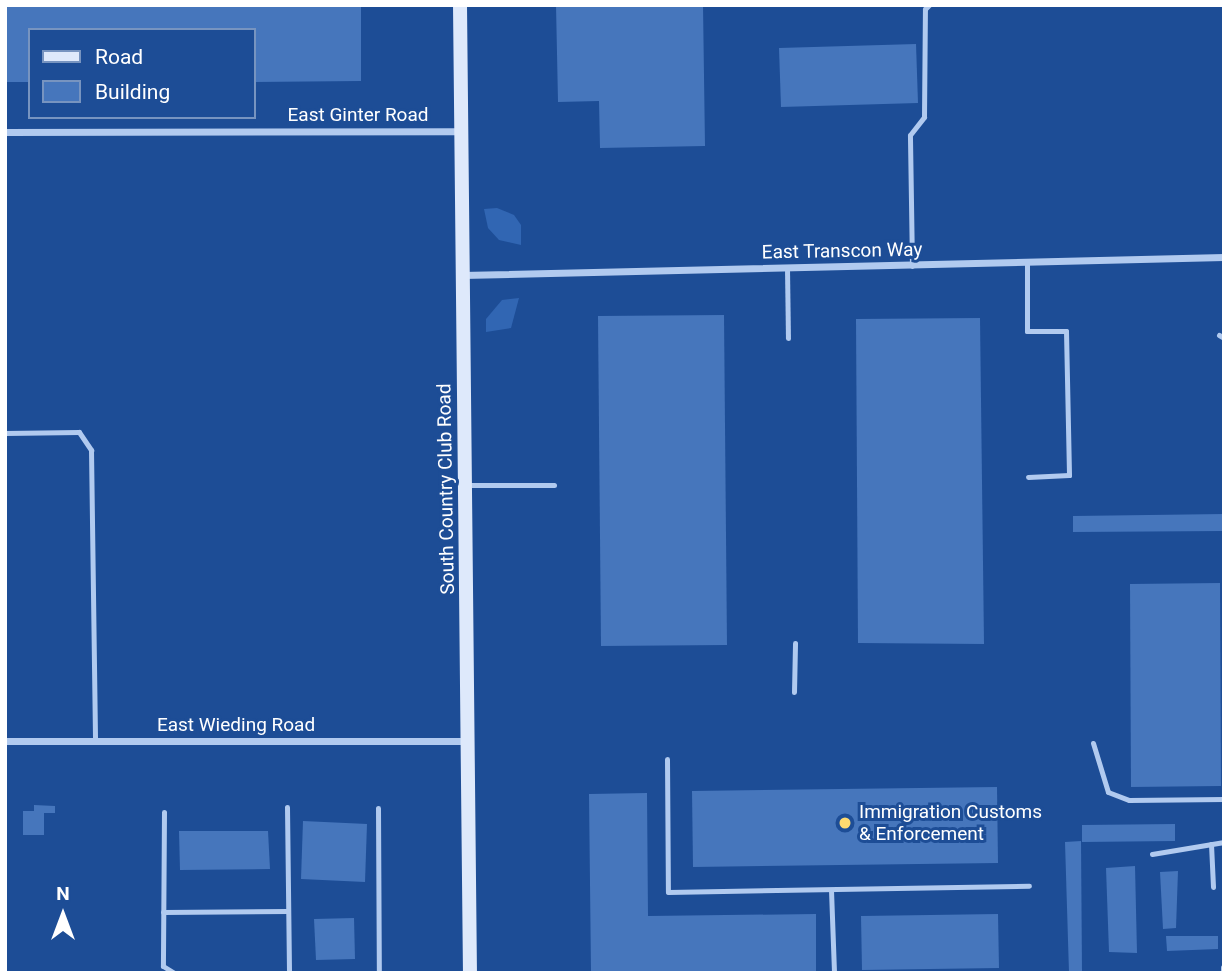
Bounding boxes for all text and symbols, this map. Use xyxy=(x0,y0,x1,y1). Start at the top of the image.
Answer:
legend xyxy=(28,28,256,119)
text: Road xyxy=(95,45,143,69)
text: Building xyxy=(95,80,170,104)
street label: East Ginter Road xyxy=(288,104,428,126)
street label: East Transcon Way xyxy=(761,238,923,264)
street label: South Country Club Road xyxy=(433,383,459,595)
street label: East Wieding Road xyxy=(157,714,315,736)
place label: Immigration Customs & Enforcement xyxy=(859,801,1042,845)
marker: Immigration Customs & Enforcement xyxy=(837,815,853,831)
north arrow xyxy=(28,880,98,950)
text: N xyxy=(56,882,70,905)

